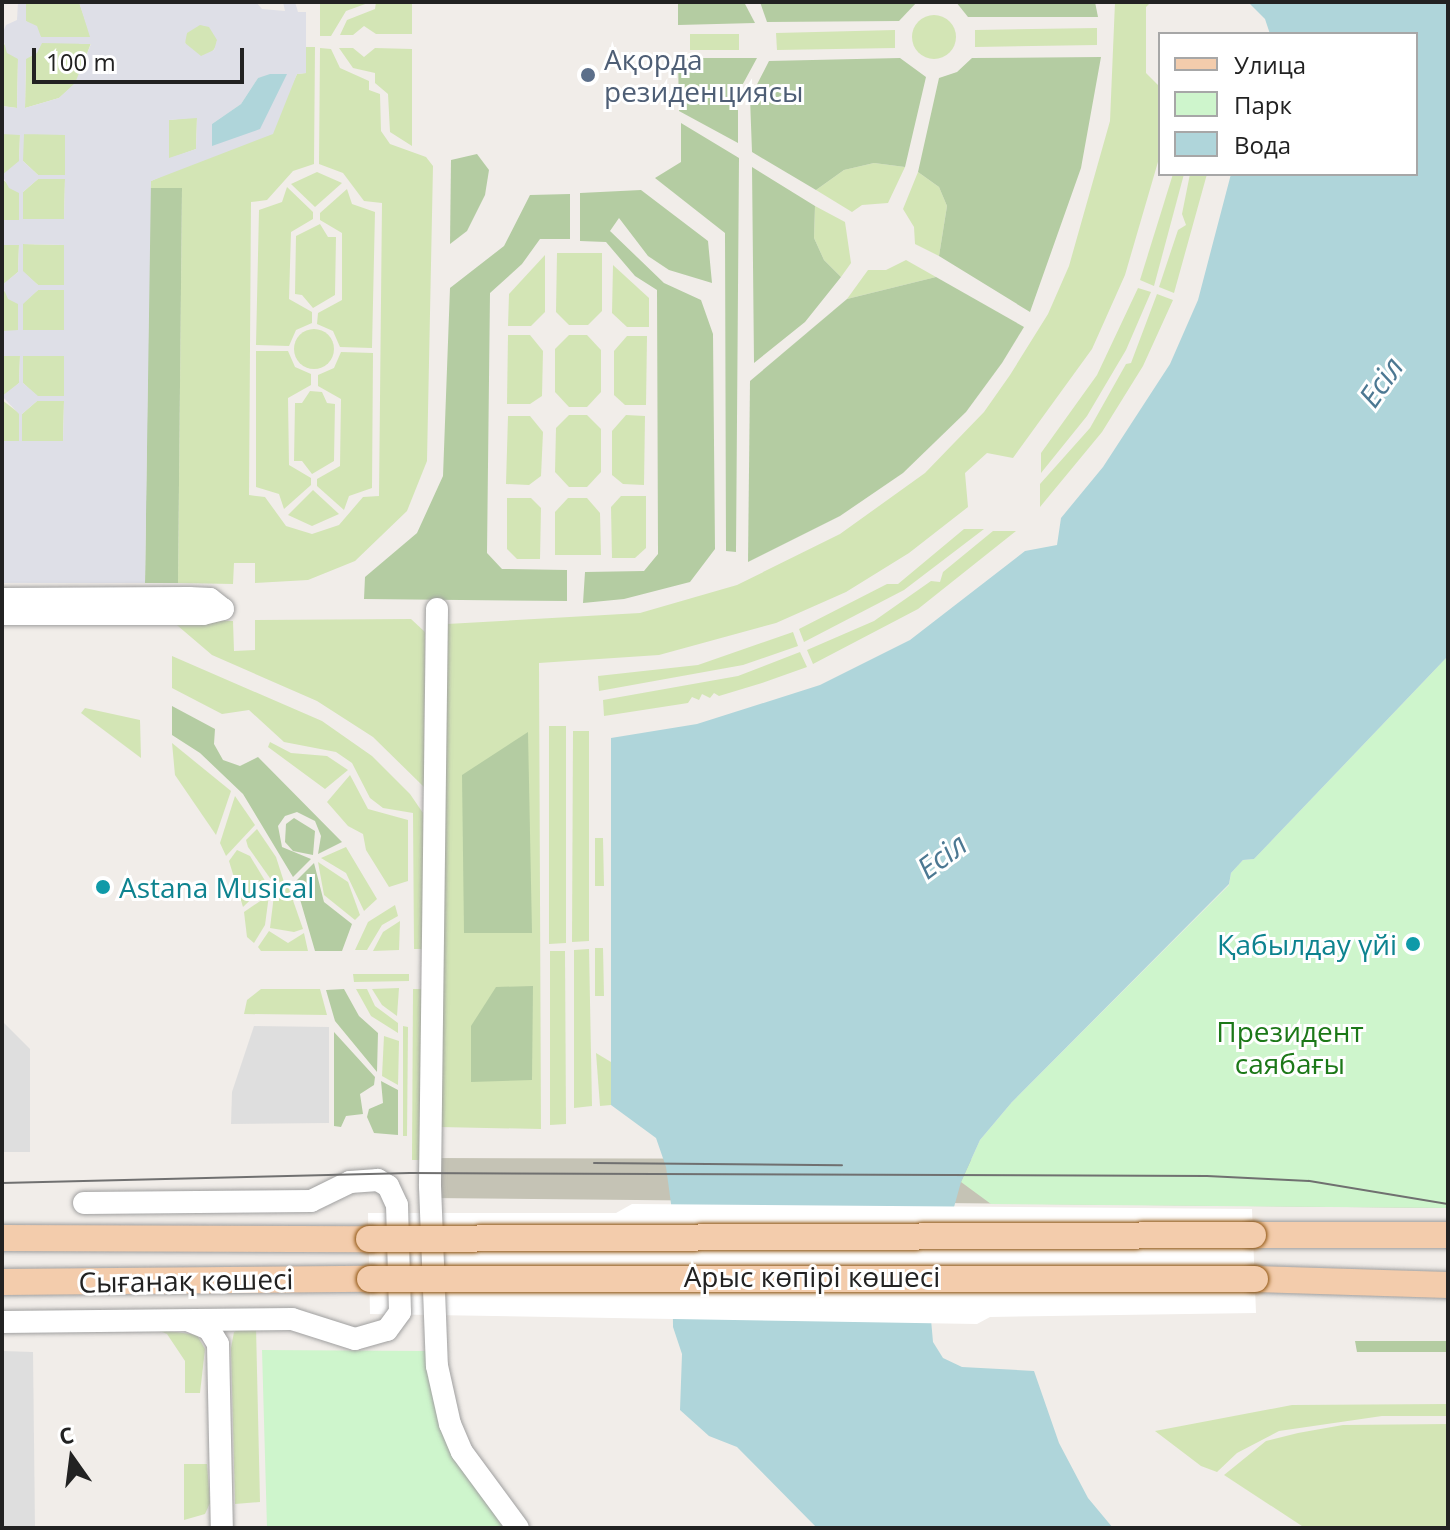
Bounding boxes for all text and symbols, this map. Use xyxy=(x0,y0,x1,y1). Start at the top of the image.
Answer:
scale bar xyxy=(36,32,248,82)
legend xyxy=(1158,32,1418,176)
place label: Ақорда резиденциясы xyxy=(604,42,803,108)
text: 100 m xyxy=(46,45,116,78)
text: Улица xyxy=(1234,48,1306,81)
marker: Ақорда резиденциясы xyxy=(579,66,597,84)
text: Парк xyxy=(1234,88,1292,121)
text: Вода xyxy=(1234,128,1291,161)
water label: Есіл xyxy=(1351,350,1411,414)
water label: Есіл xyxy=(910,826,974,886)
place label: Astana Musical xyxy=(119,870,314,904)
marker: Astana Musical xyxy=(94,878,112,896)
place label: Қабылдау үйі xyxy=(1217,927,1397,961)
marker: Қабылдау үйі xyxy=(1404,935,1422,953)
park label: Президент саябағы xyxy=(1216,1014,1364,1080)
street label: Арыс көпірі көшесі xyxy=(684,1259,940,1293)
street label: Сығанақ көшесі xyxy=(78,1261,294,1299)
north arrow xyxy=(32,1418,112,1498)
text: С xyxy=(56,1418,77,1451)

